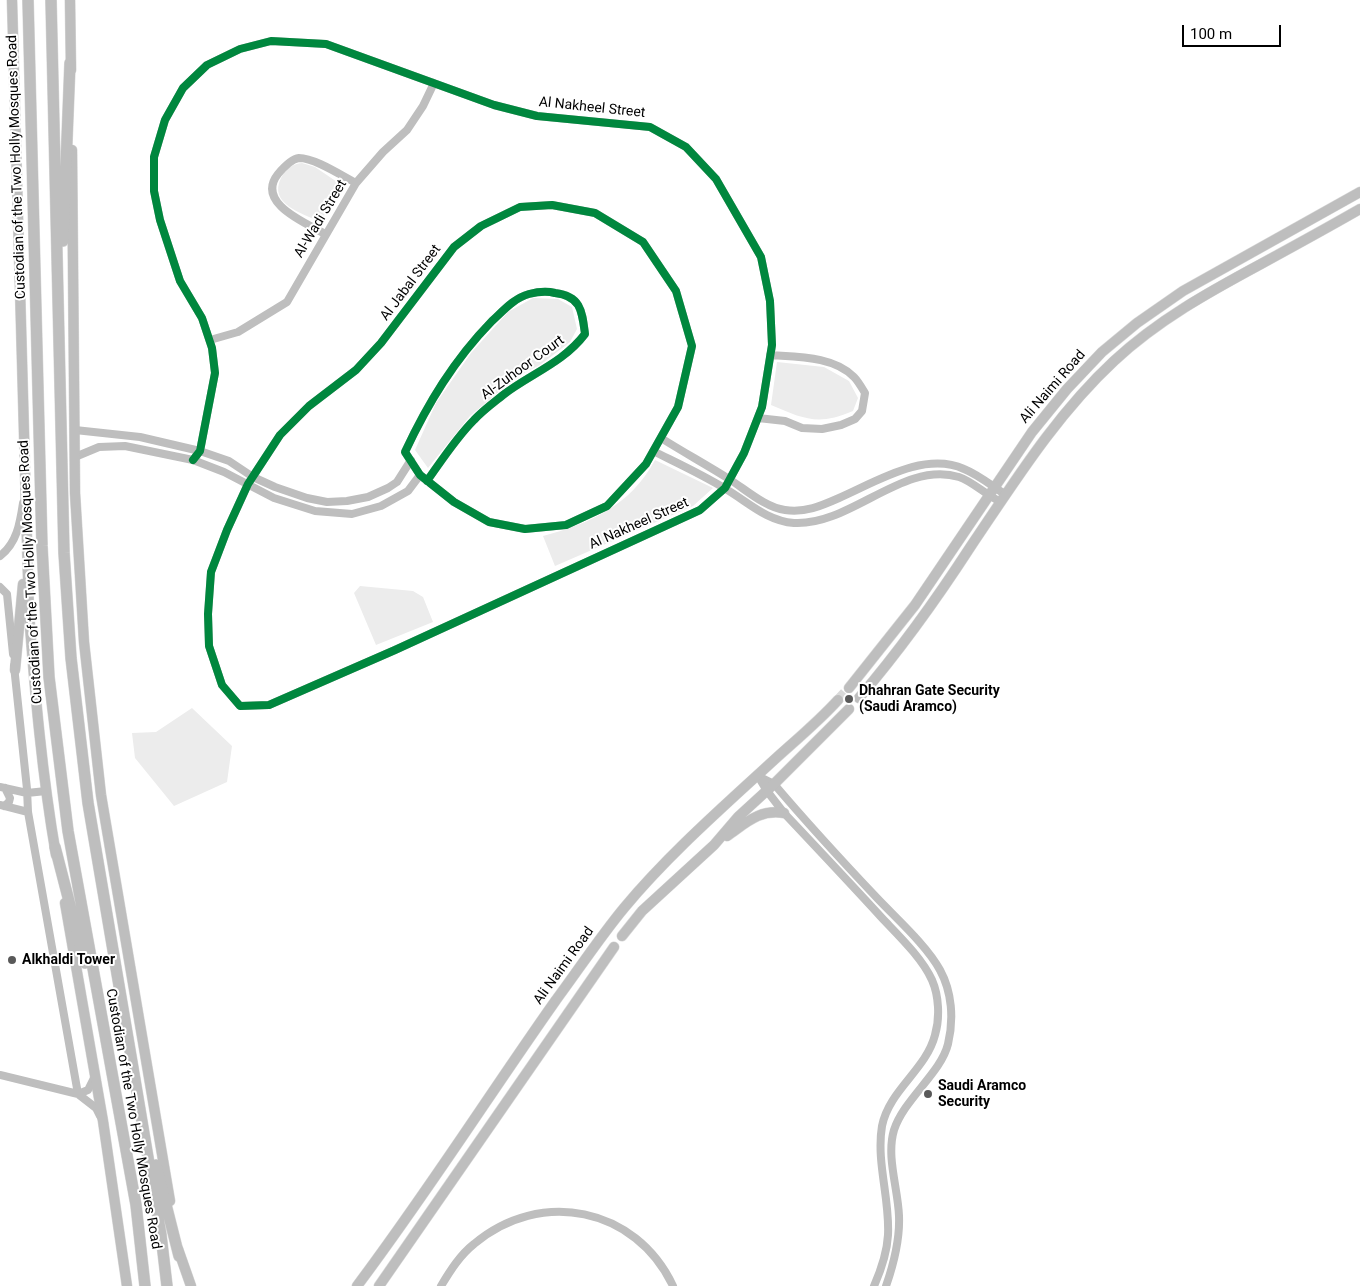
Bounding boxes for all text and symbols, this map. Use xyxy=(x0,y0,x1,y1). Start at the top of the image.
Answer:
scale bar xyxy=(1185,15,1284,47)
text: 100 m xyxy=(1190,25,1232,43)
street label: Custodian of the Two Holly Mosques Road xyxy=(4,35,30,299)
street label: Al Nakheel Street xyxy=(538,94,646,122)
street label: Al-Wadi Street xyxy=(291,177,351,261)
street label: Al Jabal Street xyxy=(377,242,445,324)
street label: Al-Zuhoor Court xyxy=(478,332,568,404)
street label: Ali Naimi Road xyxy=(1017,347,1089,427)
street label: Custodian of the Two Holly Mosques Road xyxy=(16,440,46,704)
street label: Al Nakheel Street xyxy=(587,495,691,553)
place label: Dhahran Gate Security (Saudi Aramco) xyxy=(859,683,1000,716)
marker: Dhahran Gate Security (Saudi Aramco) xyxy=(843,693,855,705)
street label: Ali Naimi Road xyxy=(530,924,598,1008)
place label: Alkhaldi Tower xyxy=(22,952,115,968)
marker: Alkhaldi Tower xyxy=(6,954,18,966)
street label: Custodian of the Two Holly Mosques Road xyxy=(102,987,164,1251)
place label: Saudi Aramco Security xyxy=(938,1078,1026,1110)
marker: Saudi Aramco Security xyxy=(922,1088,934,1100)

